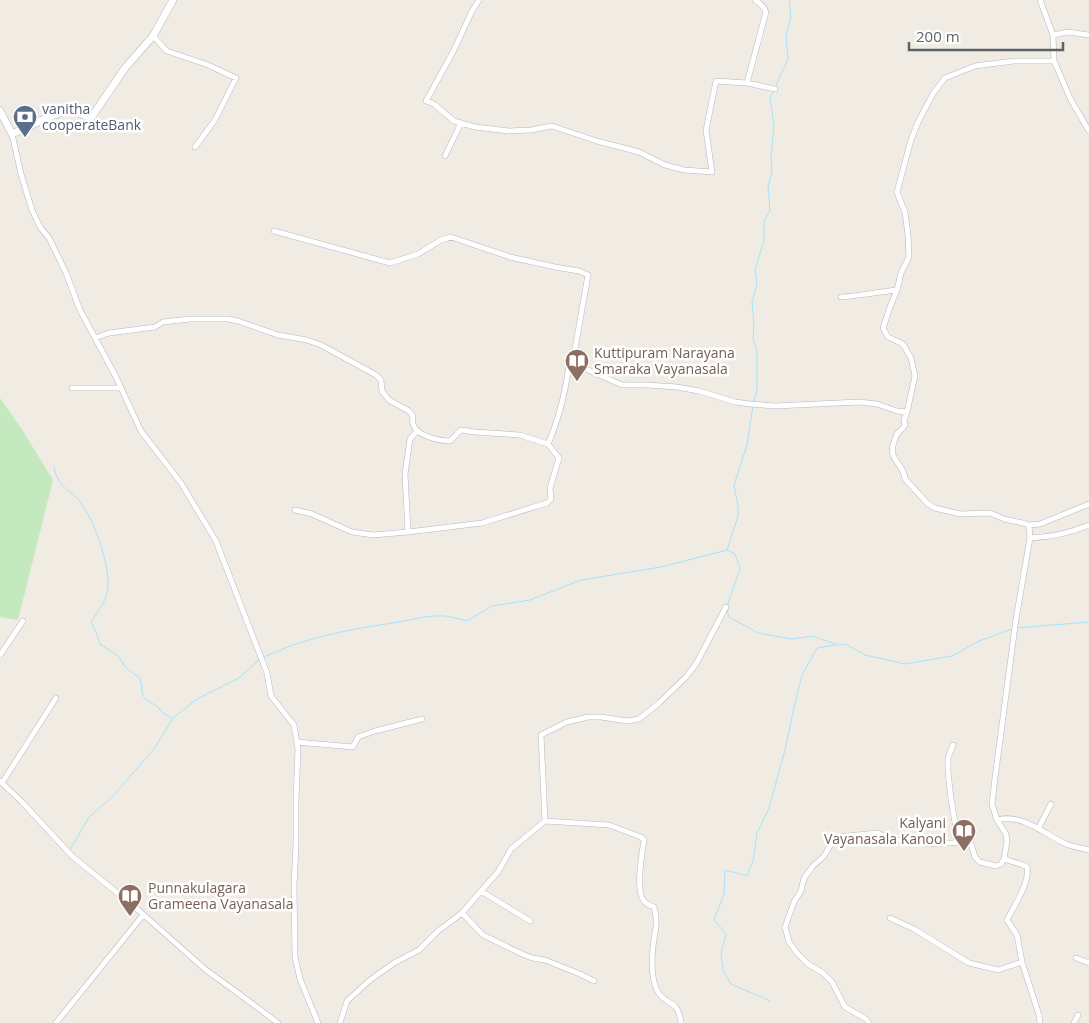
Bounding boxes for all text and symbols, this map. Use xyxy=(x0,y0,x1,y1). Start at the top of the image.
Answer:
scale bar xyxy=(909,20,1063,52)
text: 200 m xyxy=(916,26,960,46)
place label: vanitha cooperateBank xyxy=(42,99,142,134)
bank icon: vanitha cooperateBank xyxy=(12,104,38,138)
place label: Kuttipuram Narayana Smaraka Vayanasala xyxy=(594,343,735,378)
library icon: Kuttipuram Narayana Smaraka Vayanasala xyxy=(564,348,590,382)
place label: Kalyani Vayanasala Kanool xyxy=(824,813,946,848)
library icon: Kalyani Vayanasala Kanool xyxy=(951,818,977,852)
place label: Punnakulagara Grameena Vayanasala xyxy=(148,878,293,913)
library icon: Punnakulagara Grameena Vayanasala xyxy=(117,883,143,917)

